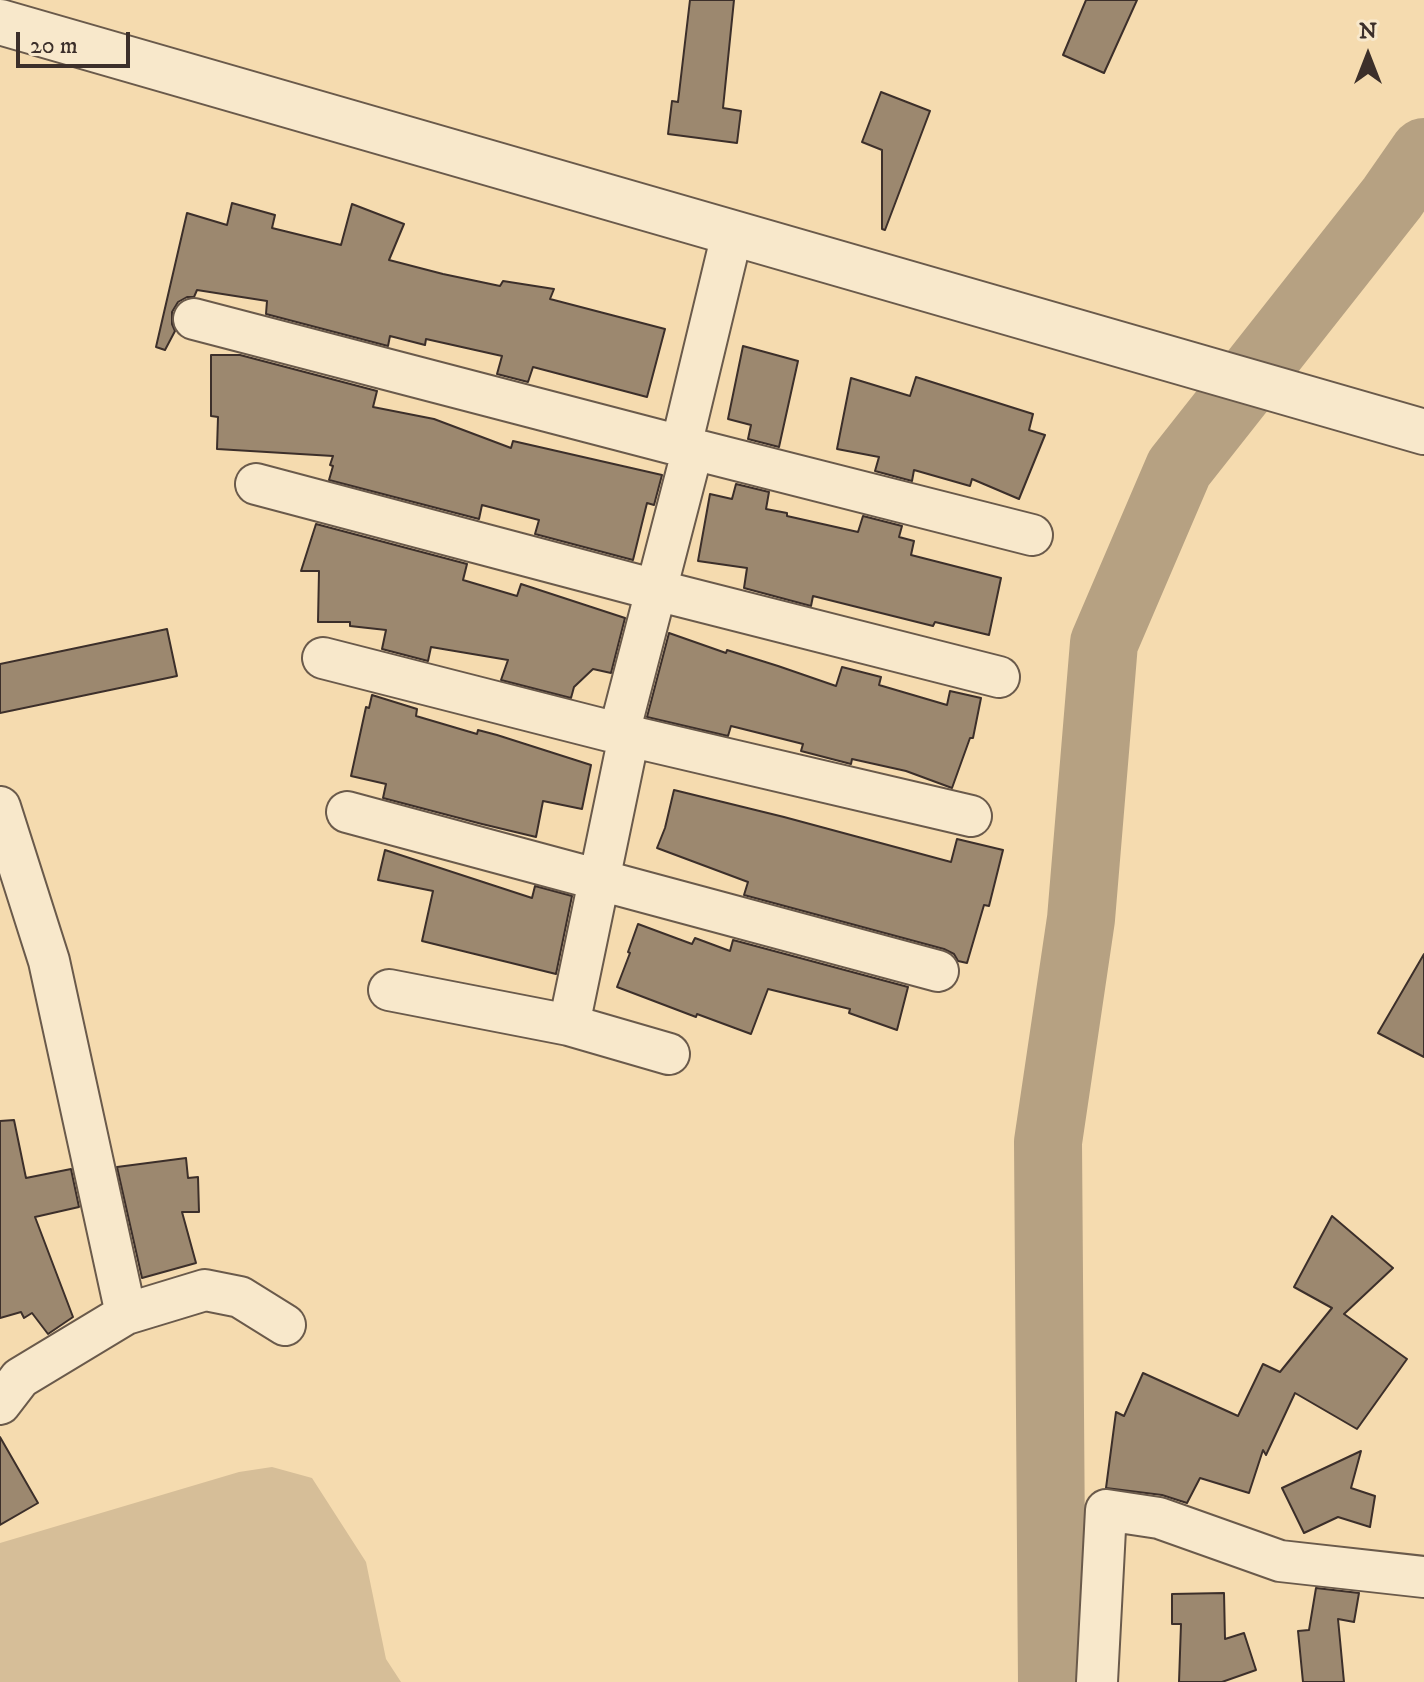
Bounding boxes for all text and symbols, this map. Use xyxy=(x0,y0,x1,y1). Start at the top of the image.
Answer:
scale bar xyxy=(20,16,134,66)
north arrow xyxy=(1328,16,1408,96)
text: N xyxy=(1359,18,1377,45)
text: 20 m xyxy=(30,31,78,61)

